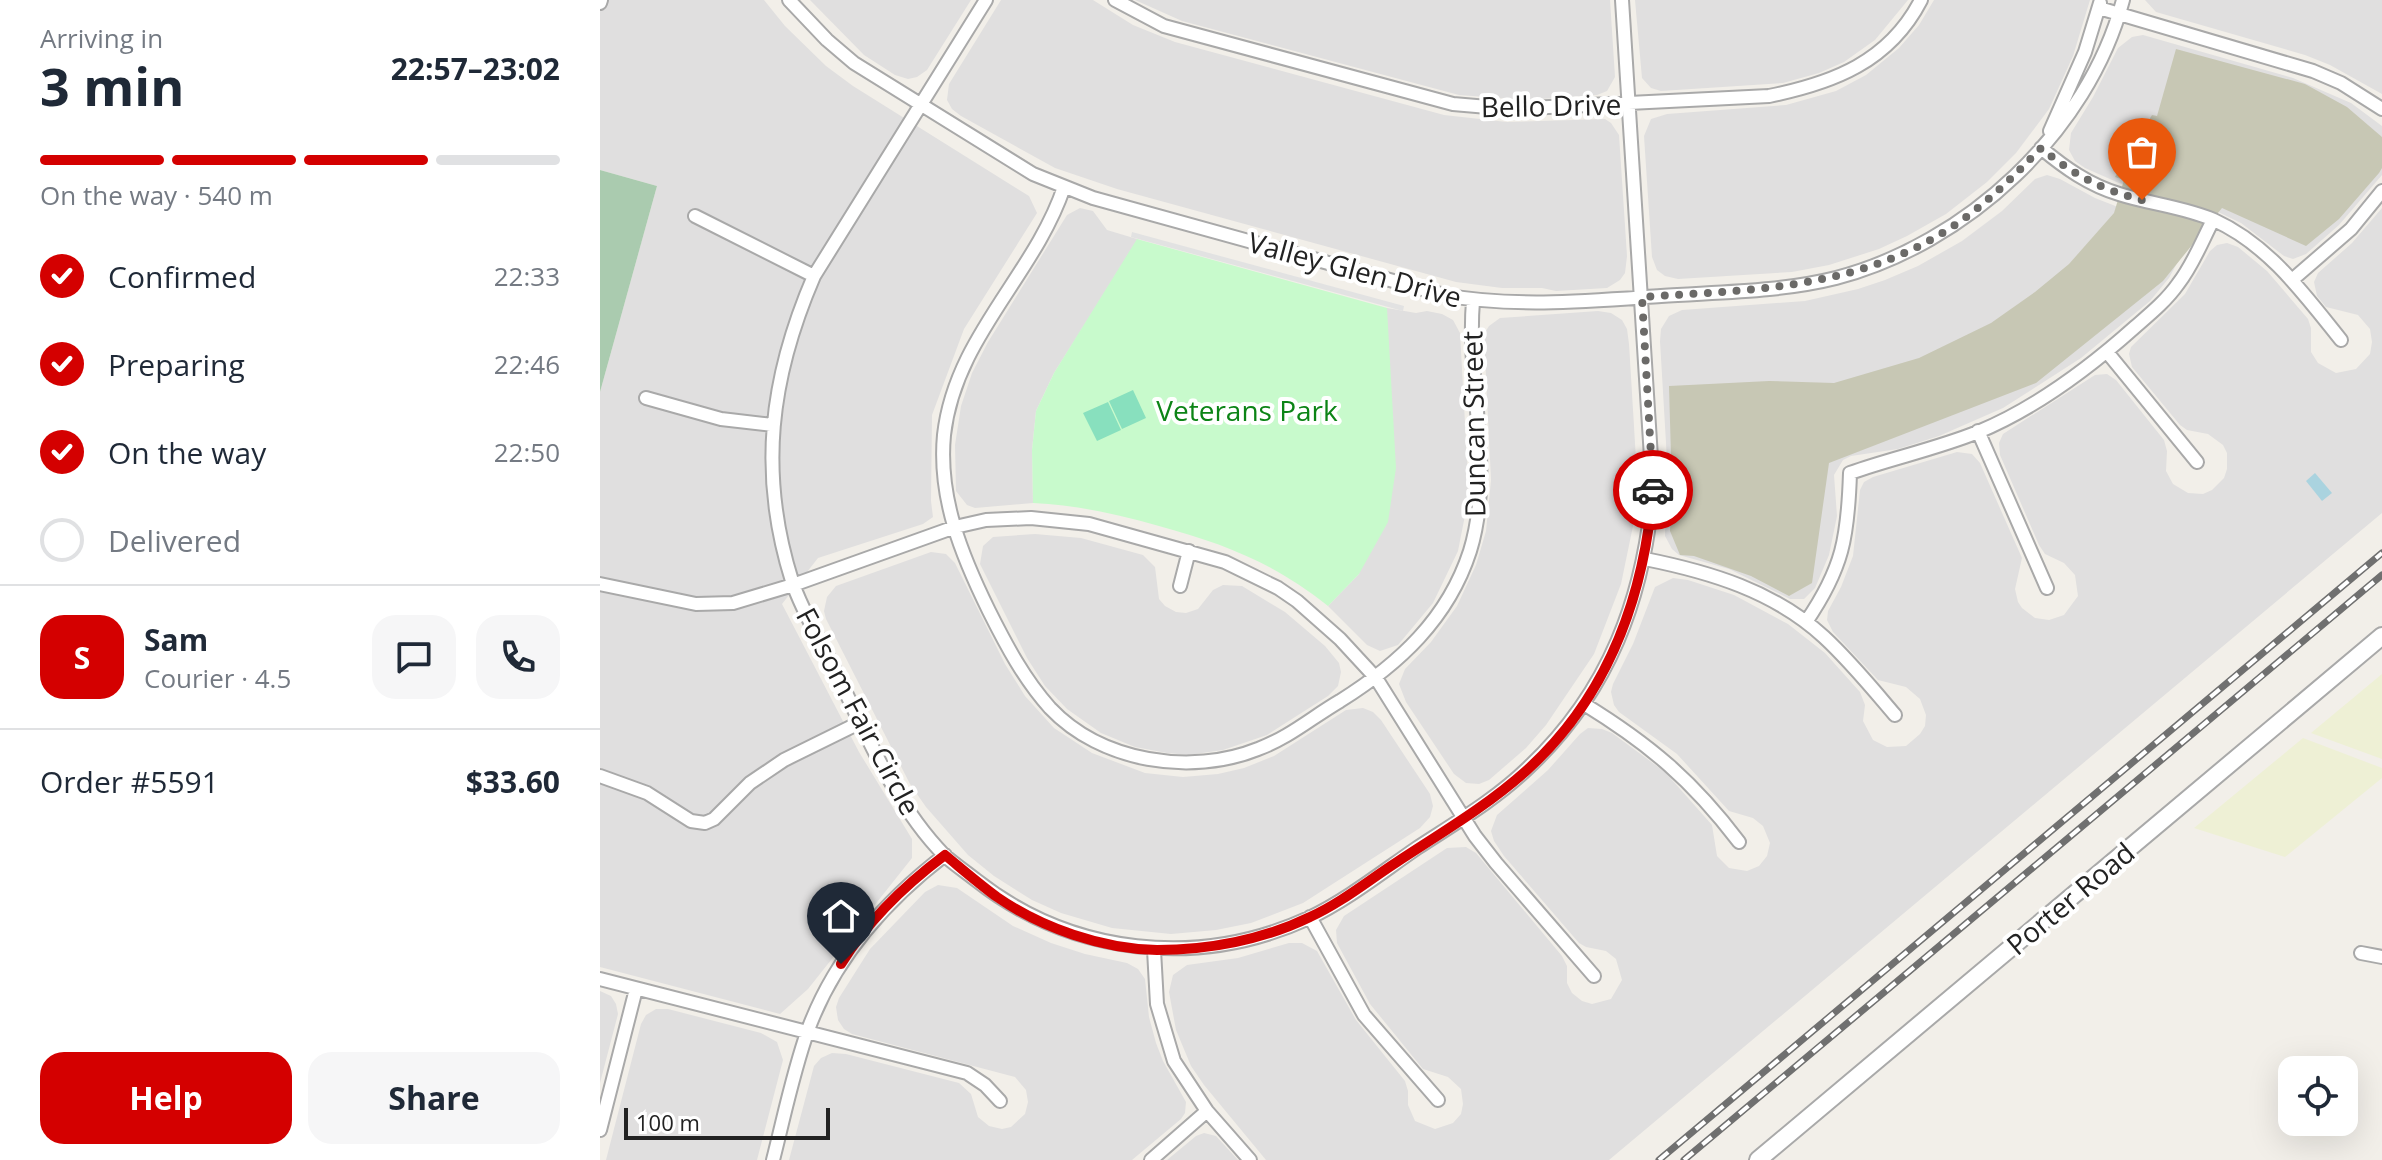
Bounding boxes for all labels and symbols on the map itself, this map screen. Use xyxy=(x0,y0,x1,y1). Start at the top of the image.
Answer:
street label: Bello Drive xyxy=(1480,85,1622,125)
pin xyxy=(2108,118,2176,200)
street label: Valley Glen Drive xyxy=(1244,222,1466,316)
street label: Duncan Street xyxy=(1452,331,1494,517)
park label: Veterans Park xyxy=(1156,391,1338,429)
courier xyxy=(1613,450,1693,530)
street label: Folsom Fair Circle xyxy=(788,601,930,821)
street label: Porter Road xyxy=(1998,833,2142,963)
pin xyxy=(807,882,875,964)
scale bar xyxy=(624,1104,830,1140)

